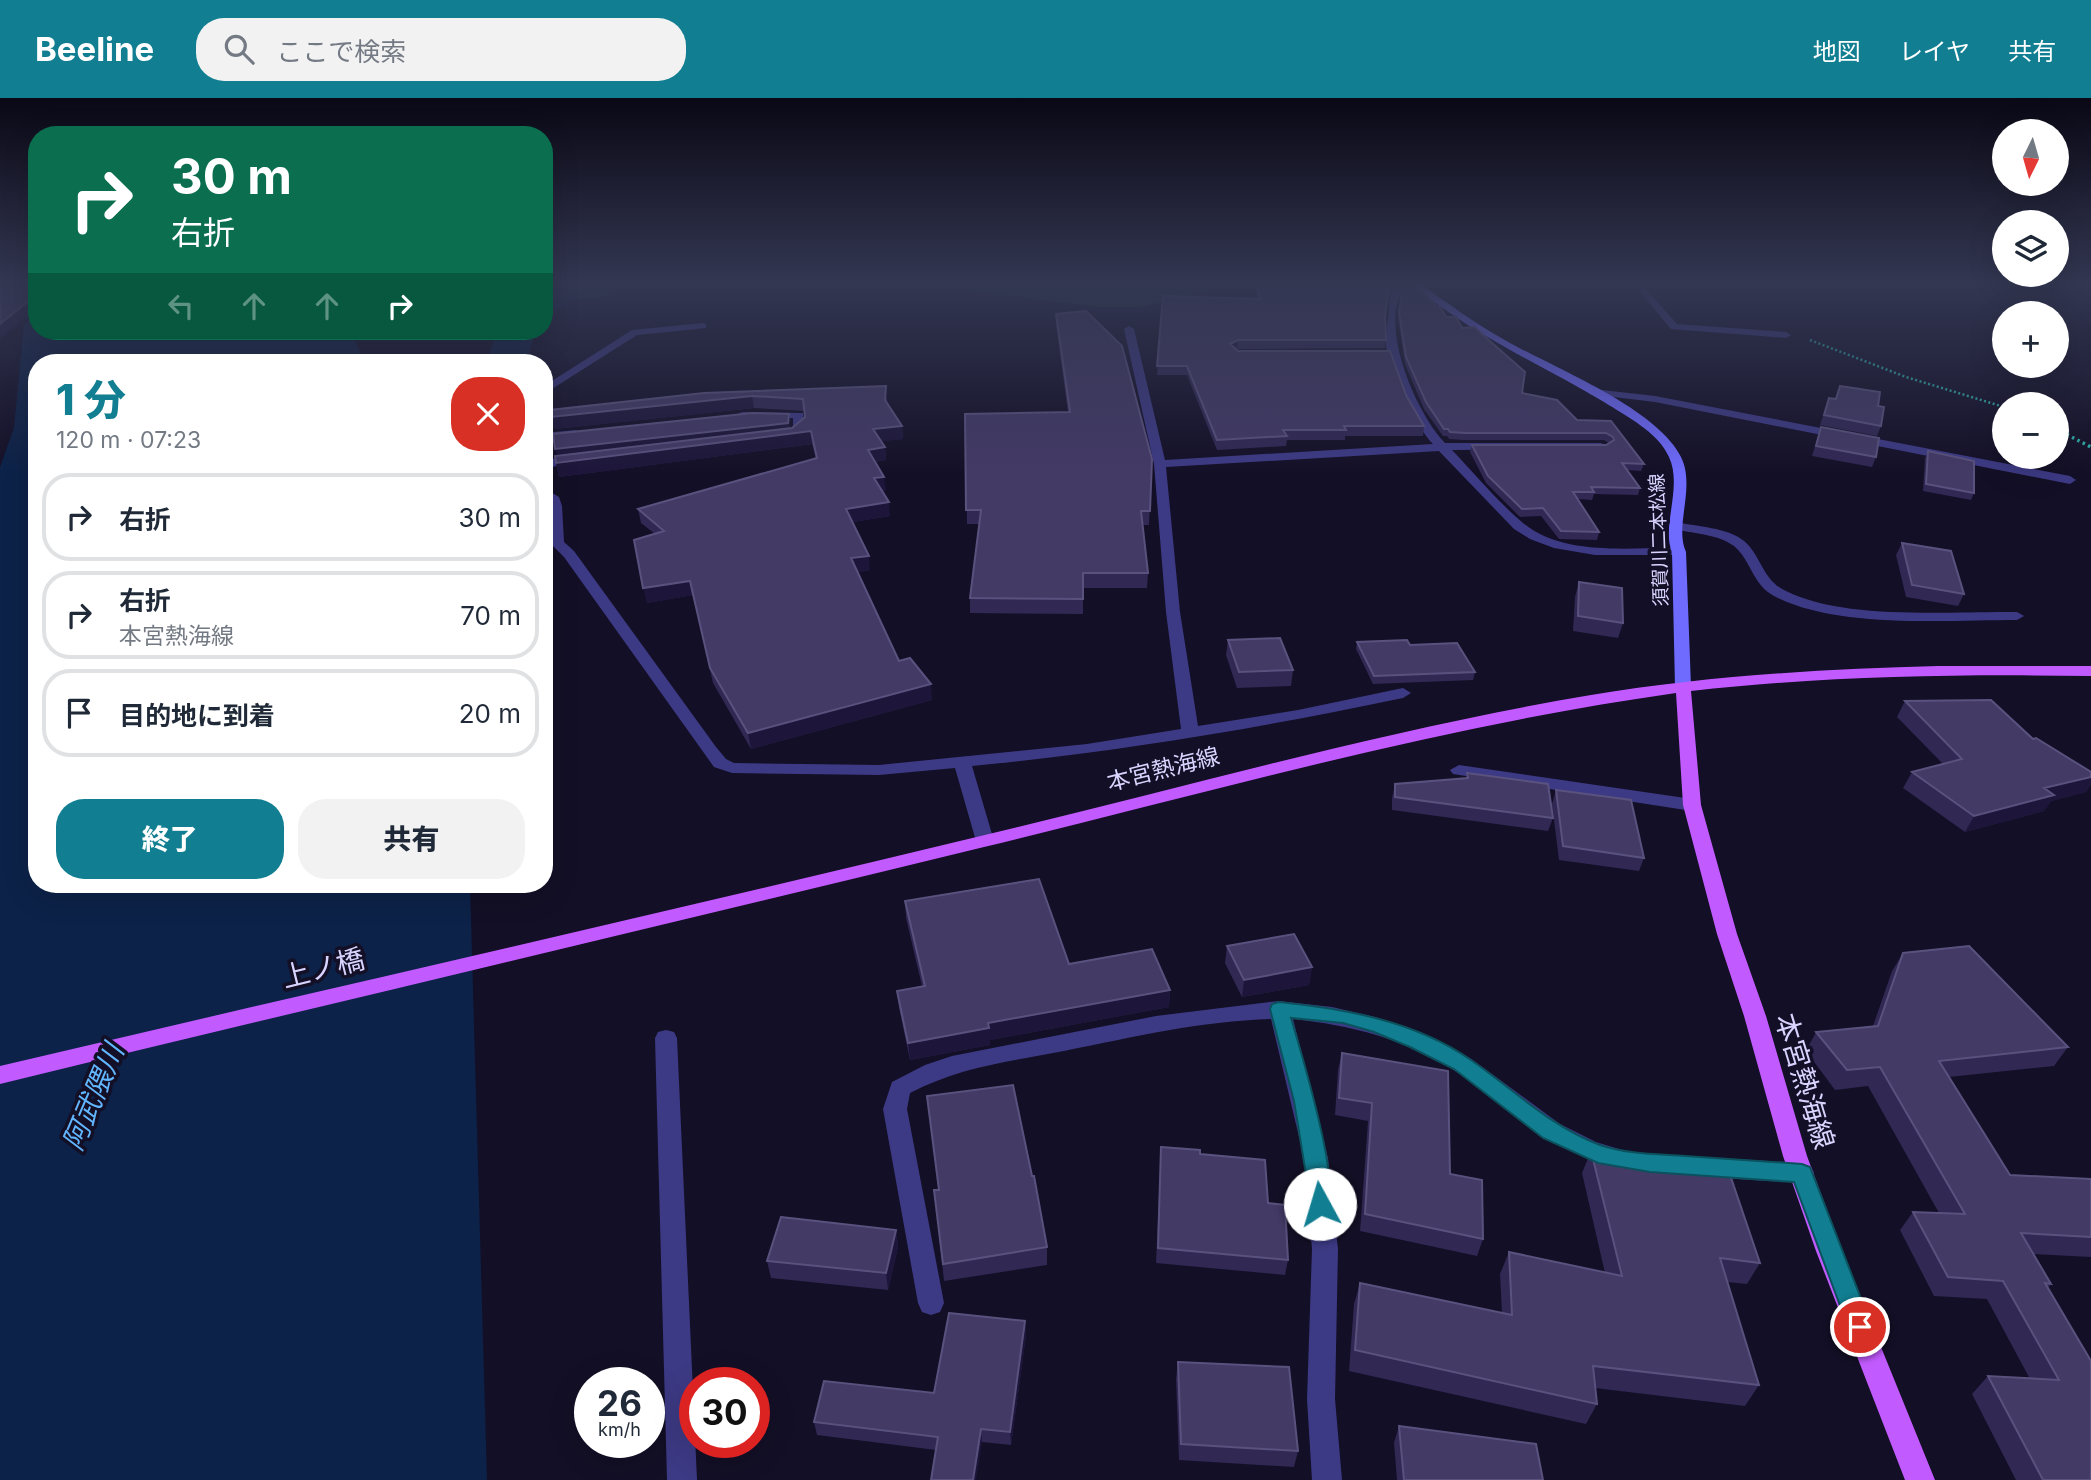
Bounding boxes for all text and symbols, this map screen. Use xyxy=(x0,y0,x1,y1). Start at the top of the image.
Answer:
search box xyxy=(196,18,686,81)
text: Beeline xyxy=(35,29,154,69)
icon: search xyxy=(220,30,258,68)
text: ここで検索 xyxy=(276,36,406,67)
text: 地図 xyxy=(1813,37,1861,66)
text: レイヤ xyxy=(1899,37,1970,66)
text: 共有 xyxy=(2008,37,2056,66)
north arrow xyxy=(1992,119,2068,196)
map controls xyxy=(1992,119,2069,469)
text: 30 m xyxy=(171,147,292,206)
icon: right xyxy=(56,154,147,245)
button: layers xyxy=(1992,210,2069,287)
text: 右折 xyxy=(171,213,235,252)
icon: left xyxy=(162,287,200,325)
icon: ahead xyxy=(235,287,273,325)
icon: ahead xyxy=(308,287,346,325)
icon: right xyxy=(381,287,419,325)
button: + xyxy=(1992,301,2069,378)
text: 1 分 xyxy=(56,374,126,425)
button: close xyxy=(451,377,525,451)
button: − xyxy=(1992,392,2069,469)
text: 120 m · 07:23 xyxy=(56,426,201,454)
street label: 須賀川二本松線 xyxy=(1645,473,1673,607)
icon: right xyxy=(60,498,98,536)
text: 30 m xyxy=(458,502,521,533)
text: 右折 xyxy=(119,504,171,535)
text: 右折 xyxy=(119,585,171,616)
icon: right xyxy=(60,596,98,634)
text: 70 m xyxy=(460,600,521,631)
text: 本宮熱海線 xyxy=(119,622,234,650)
icon: arrive xyxy=(60,694,98,732)
text: 20 m xyxy=(459,698,521,729)
text: 目的地に到着 xyxy=(119,700,275,731)
street label: 本宮熱海線 xyxy=(1104,742,1222,796)
button: 終了 xyxy=(56,799,284,879)
button: 共有 xyxy=(298,799,525,879)
street label: 上ノ橋 xyxy=(278,941,368,995)
street label: 本宮熱海線 xyxy=(1768,1009,1842,1153)
water label: 阿武隈川 xyxy=(55,1036,132,1155)
position arrow xyxy=(1283,1167,1357,1241)
pin xyxy=(1830,1297,1890,1357)
icon: arrive xyxy=(1841,1308,1879,1346)
speed limit sign: 30 xyxy=(679,1367,770,1458)
text: 26 xyxy=(597,1382,642,1424)
text: km/h xyxy=(598,1419,641,1440)

